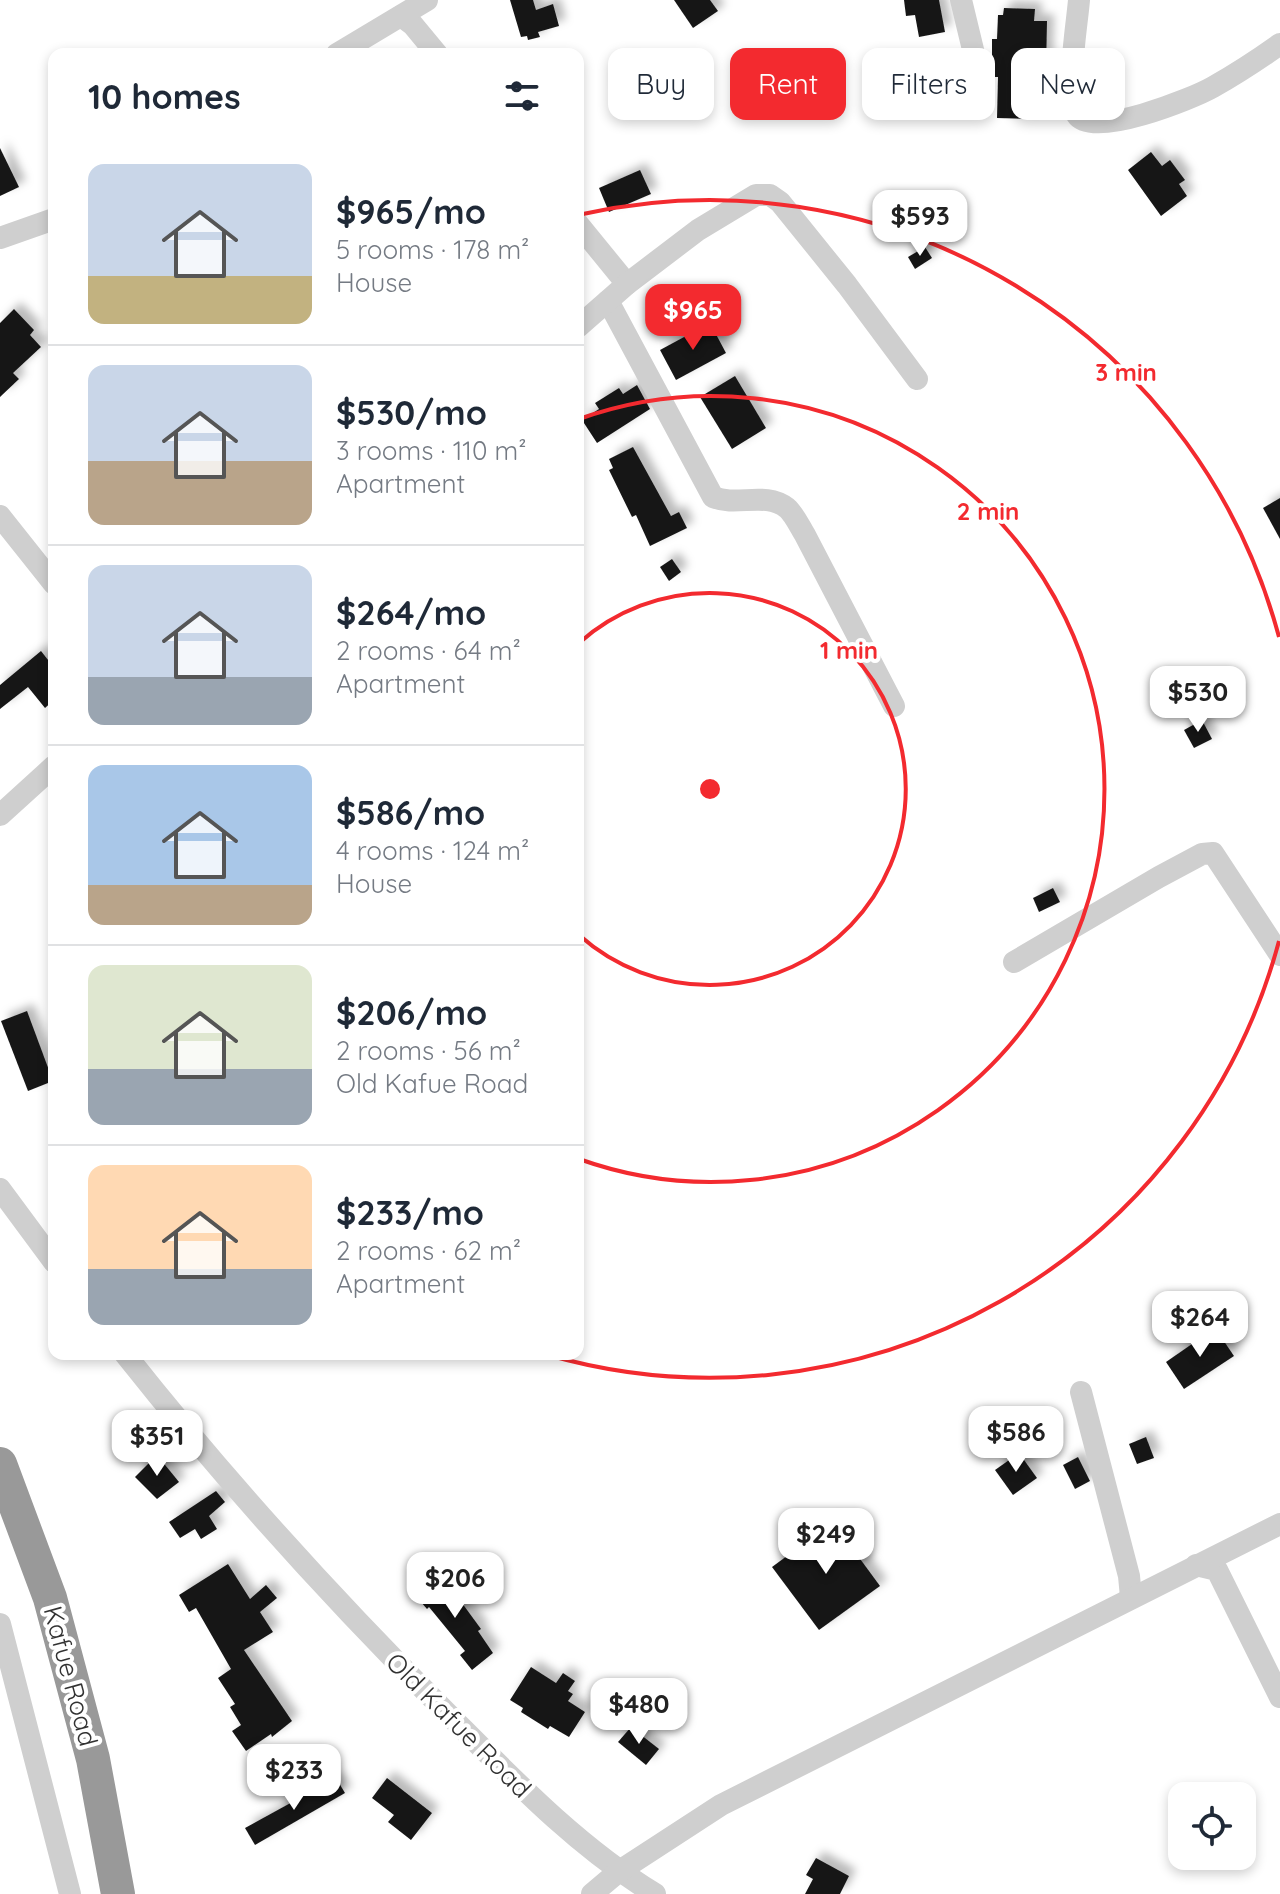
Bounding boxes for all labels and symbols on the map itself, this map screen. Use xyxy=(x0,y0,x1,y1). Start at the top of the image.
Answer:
pin: $593 xyxy=(873,190,967,258)
pin: $965 xyxy=(646,284,740,352)
text: 3 min xyxy=(1095,357,1157,387)
text: 2 min xyxy=(957,496,1019,526)
text: 1 min xyxy=(820,635,878,665)
pin: $530 xyxy=(1151,666,1245,734)
centre of rings xyxy=(696,775,724,803)
pin: $264 xyxy=(1153,1291,1247,1359)
pin: $586 xyxy=(969,1406,1063,1474)
pin: $351 xyxy=(110,1410,204,1478)
pin: $249 xyxy=(779,1508,873,1576)
pin: $206 xyxy=(408,1552,502,1620)
street label: Kafue Road xyxy=(36,1602,106,1750)
street label: Old Kafue Road xyxy=(379,1645,539,1805)
pin: $480 xyxy=(592,1678,686,1746)
pin: $233 xyxy=(247,1744,341,1812)

